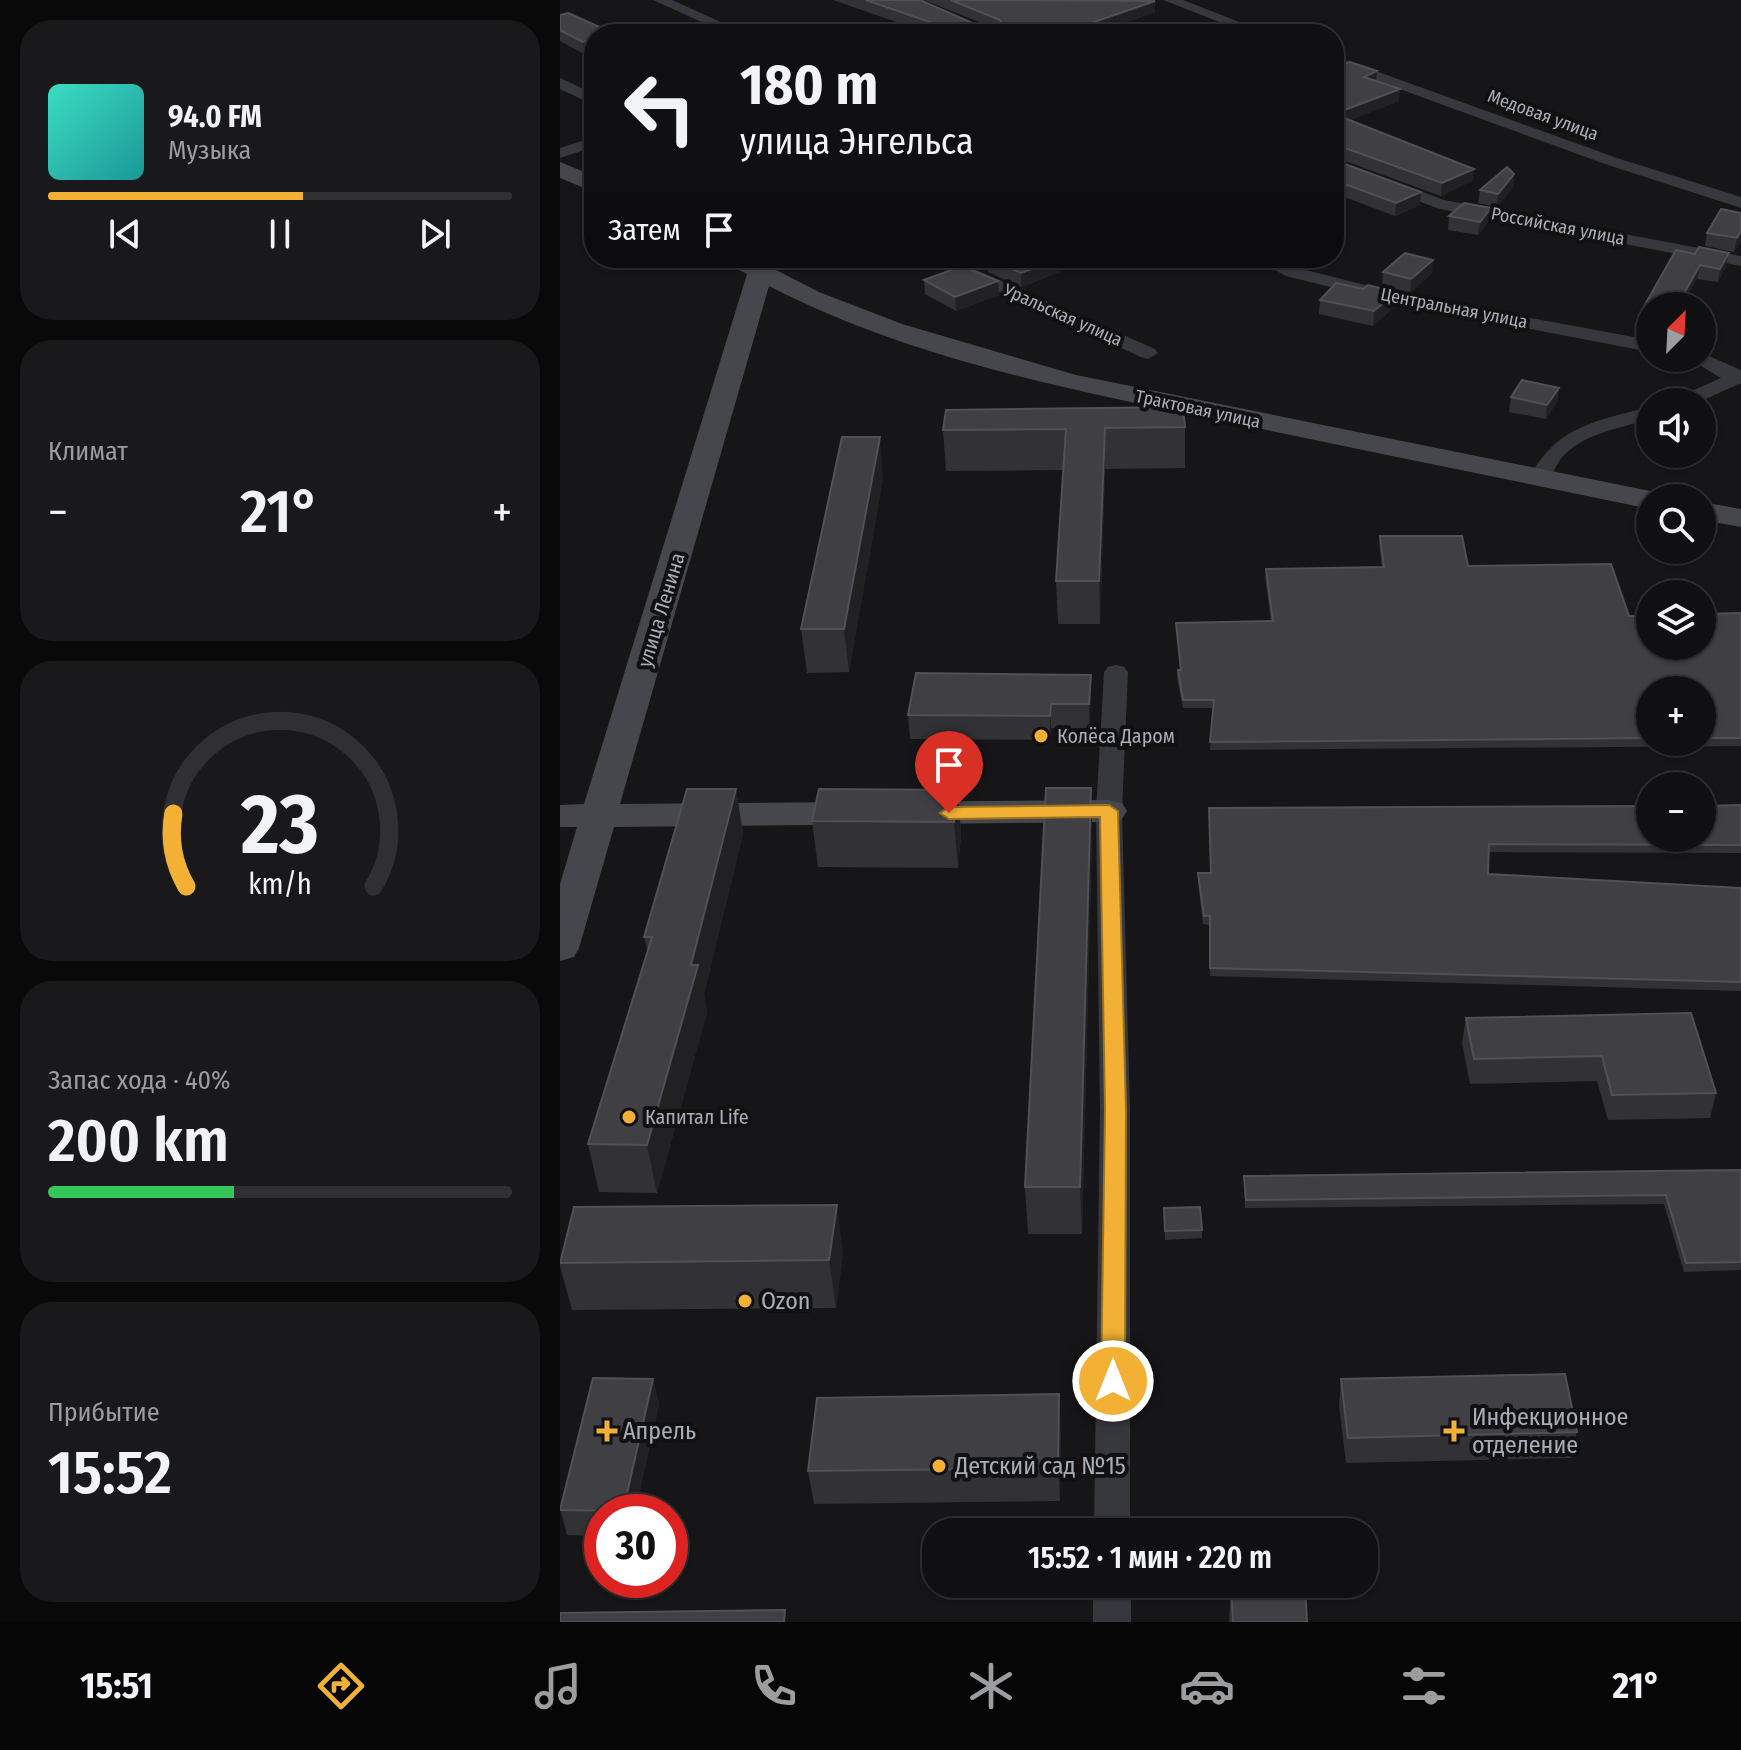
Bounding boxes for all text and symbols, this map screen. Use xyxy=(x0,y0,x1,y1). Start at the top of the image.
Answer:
text: 180 m xyxy=(740,52,878,119)
icon: left xyxy=(608,56,712,160)
street label: Медовая улица xyxy=(1485,85,1601,145)
text: 94.0 FM xyxy=(168,99,262,135)
text: улица Энгельса xyxy=(740,120,974,164)
text: Музыка xyxy=(168,135,251,166)
street label: Российская улица xyxy=(1489,202,1627,250)
icon: arrive xyxy=(697,208,741,252)
icon: previous xyxy=(103,212,147,256)
icon: pause xyxy=(258,212,302,256)
icon: next xyxy=(413,212,457,256)
text: Затем xyxy=(608,212,681,248)
street label: Уральская улица xyxy=(999,279,1126,351)
street label: Центральная улица xyxy=(1379,283,1529,333)
north arrow xyxy=(1636,292,1716,372)
map controls xyxy=(1636,292,1716,852)
street label: Трактовая улица xyxy=(1133,385,1263,433)
button: sound xyxy=(1636,388,1716,468)
text: Климат xyxy=(48,436,128,467)
text: 21° xyxy=(240,476,320,548)
button: search xyxy=(1636,484,1716,564)
text: − xyxy=(48,486,68,539)
text: + xyxy=(492,486,512,539)
street label: улица Ленина xyxy=(632,550,690,670)
button: layers xyxy=(1636,580,1716,660)
button: + xyxy=(1636,676,1716,756)
place label: Колёса Даром xyxy=(1057,724,1175,748)
marker: Колёса Даром xyxy=(1032,727,1050,745)
pin xyxy=(915,731,983,813)
icon: arrive xyxy=(927,743,971,787)
button: − xyxy=(1636,772,1716,852)
text: 23 xyxy=(240,775,319,875)
text: km/h xyxy=(248,867,312,902)
text: Запас хода · 40% xyxy=(48,1065,231,1096)
text: 200 km xyxy=(48,1105,229,1177)
place label: Капитал Life xyxy=(645,1105,749,1129)
marker: Капитал Life xyxy=(620,1108,638,1126)
place label: Ozon xyxy=(761,1287,810,1315)
marker: Ozon xyxy=(736,1292,754,1310)
position arrow xyxy=(1071,1339,1155,1423)
text: Прибытие xyxy=(48,1397,160,1428)
place label: Инфекционное отделение xyxy=(1472,1403,1628,1459)
place label: Апрель xyxy=(623,1417,696,1445)
marker: Инфекционное отделение xyxy=(1443,1420,1465,1442)
marker: Апрель xyxy=(598,1422,616,1440)
text: 15:52 xyxy=(48,1437,172,1509)
place label: Детский сад №15 xyxy=(954,1452,1126,1480)
marker: Детский сад №15 xyxy=(930,1457,948,1475)
speed limit sign: 30 xyxy=(584,1494,688,1598)
text: 15:52 · 1 мин · 220 m xyxy=(1028,1540,1272,1576)
icon: directions xyxy=(313,1658,369,1714)
icon: music xyxy=(530,1658,586,1714)
icon: phone xyxy=(746,1658,802,1714)
icon: climate xyxy=(963,1658,1019,1714)
icon: car xyxy=(1179,1658,1235,1714)
icon: filters xyxy=(1396,1658,1452,1714)
text: 15:51 xyxy=(80,1664,153,1708)
text: 21° xyxy=(1613,1664,1661,1708)

